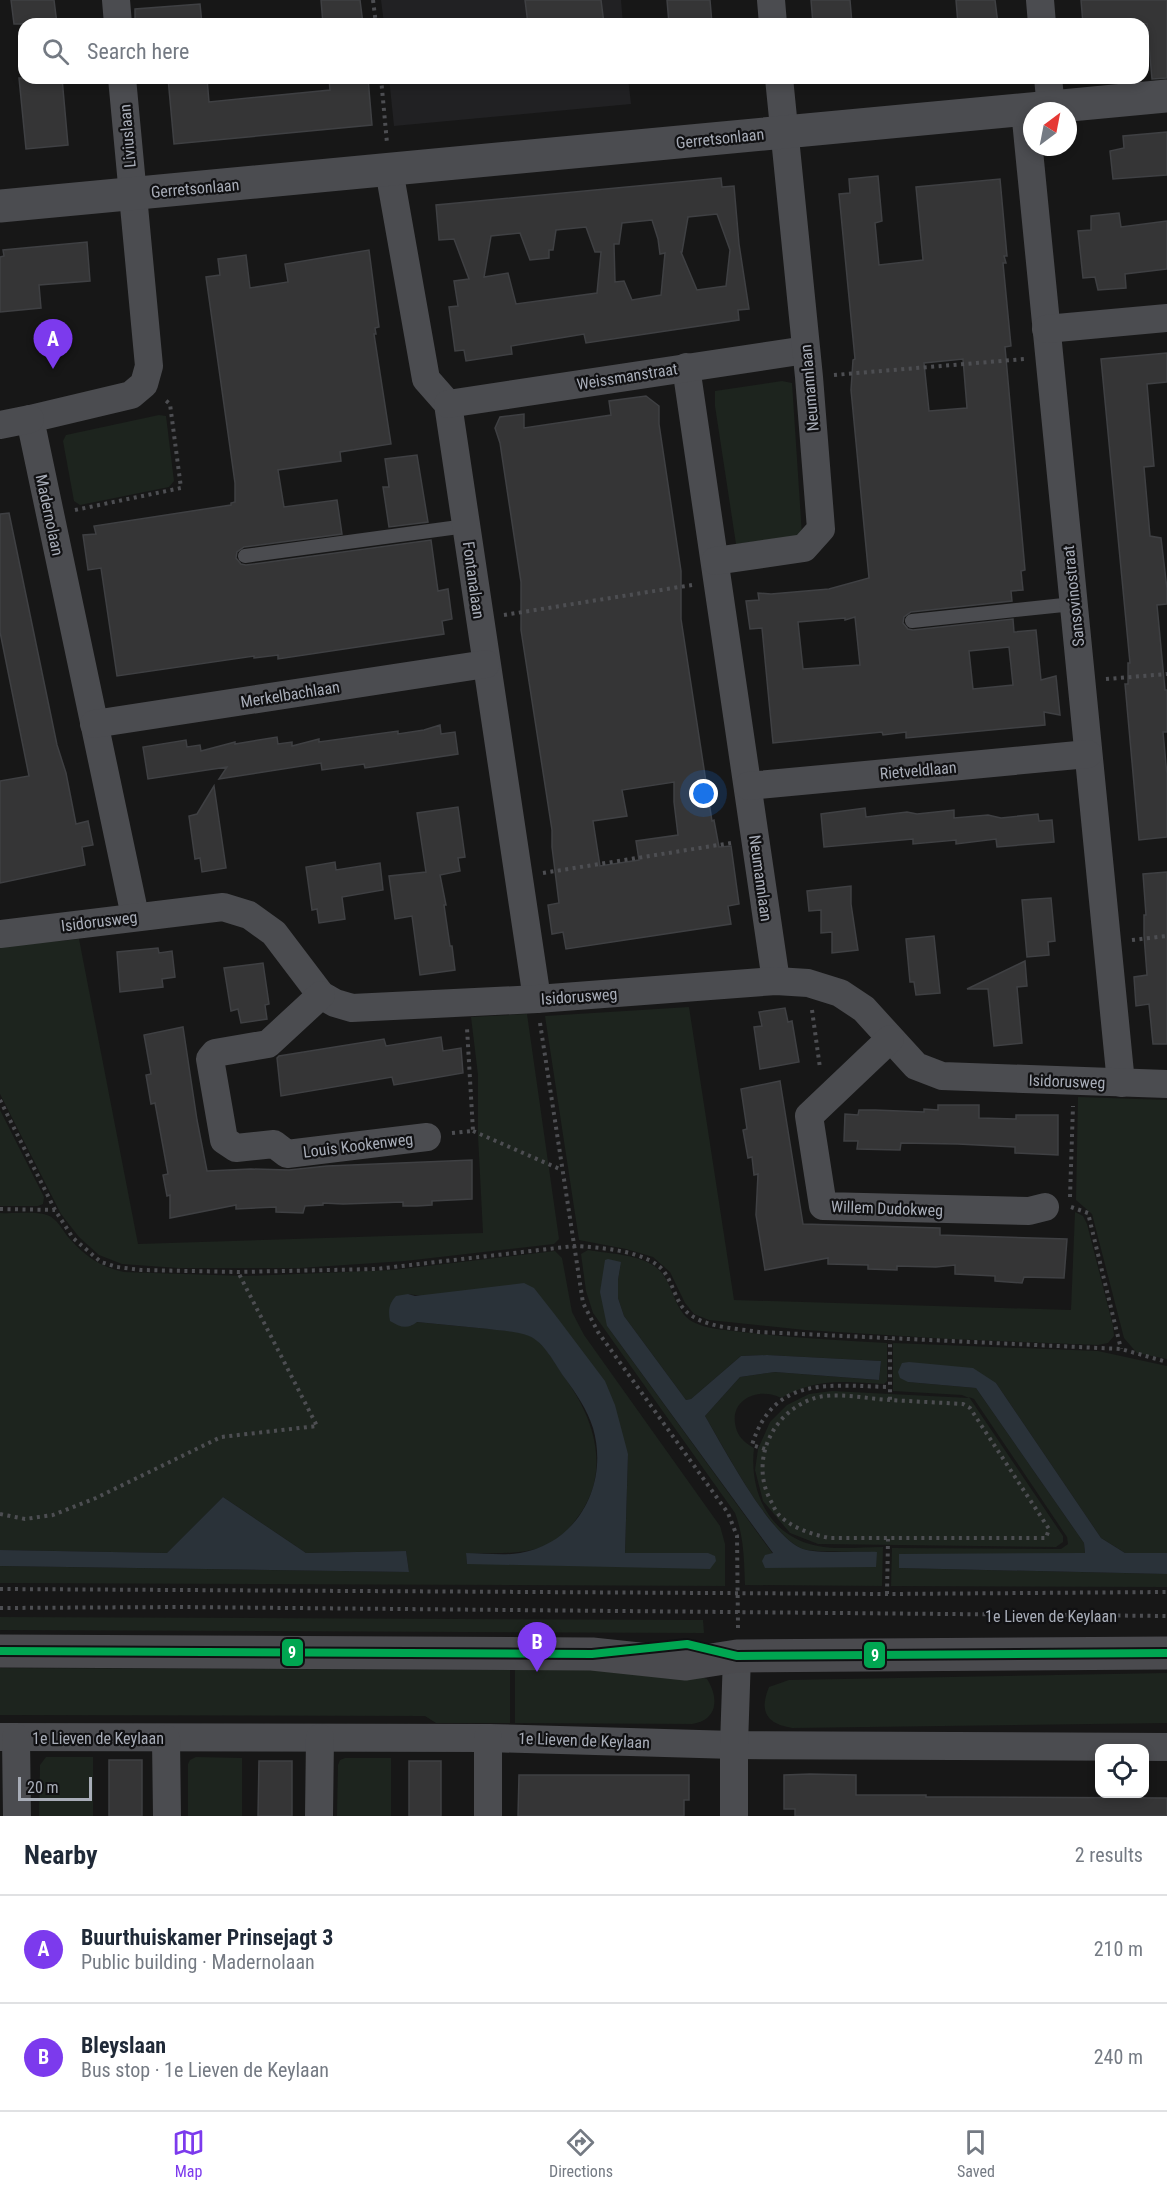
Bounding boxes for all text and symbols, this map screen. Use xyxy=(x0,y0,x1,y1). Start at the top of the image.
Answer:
search box xyxy=(18,18,1149,84)
icon: search xyxy=(39,35,72,68)
text: Search here xyxy=(87,39,189,64)
north arrow xyxy=(1023,102,1077,156)
street label: Liviuslaan xyxy=(115,103,140,168)
street label: Gerretsonlaan xyxy=(675,124,765,153)
street label: Gerretsonlaan xyxy=(150,175,240,202)
pin: A xyxy=(34,320,72,369)
street label: Neumannlaan xyxy=(796,344,823,432)
street label: Weissmanstraat xyxy=(575,359,679,394)
street label: Madernolaan xyxy=(32,473,67,557)
street label: Fontanalaan xyxy=(459,540,488,620)
street label: Sansovinostraat xyxy=(1059,544,1088,648)
street label: Merkelbachlaan xyxy=(239,677,341,712)
street label: Rietveldlaan xyxy=(879,758,957,783)
your location xyxy=(689,779,718,808)
street label: Neumannlaan xyxy=(745,834,776,923)
street label: Isidorusweg xyxy=(60,907,138,936)
street label: Isidorusweg xyxy=(540,984,618,1009)
street label: Isidorusweg xyxy=(1028,1071,1106,1092)
street label: Louis Kookenweg xyxy=(302,1129,414,1162)
street label: Willem Dudokweg xyxy=(831,1197,943,1220)
street label: 1e Lieven de Keylaan xyxy=(985,1607,1117,1626)
pin: B xyxy=(518,1622,556,1672)
line badge: 9 xyxy=(281,1638,304,1667)
line badge: 9 xyxy=(863,1641,886,1669)
text: 9 xyxy=(288,1643,296,1662)
text: 9 xyxy=(871,1646,879,1665)
street label: 1e Lieven de Keylaan xyxy=(32,1729,164,1748)
street label: 1e Lieven de Keylaan xyxy=(518,1729,650,1752)
map controls xyxy=(1095,1744,1149,1798)
button: locate xyxy=(1095,1744,1149,1798)
scale bar xyxy=(18,1774,92,1802)
text: 20 m xyxy=(27,1778,59,1797)
text: Nearby xyxy=(24,1840,98,1870)
text: 2 results xyxy=(1075,1843,1143,1867)
text: Buurthuiskamer Prinsejagt 3 xyxy=(81,1925,333,1950)
text: A xyxy=(38,1937,49,1961)
text: 210 m xyxy=(1094,1937,1143,1961)
text: Public building · Madernolaan xyxy=(81,1950,315,1974)
text: Bleyslaan xyxy=(81,2033,166,2058)
text: B xyxy=(38,2045,49,2069)
text: 240 m xyxy=(1094,2045,1143,2069)
text: Bus stop · 1e Lieven de Keylaan xyxy=(81,2058,329,2082)
tab: Map xyxy=(172,2126,205,2181)
tab: Directions xyxy=(549,2126,613,2181)
tab: Saved xyxy=(957,2126,995,2181)

